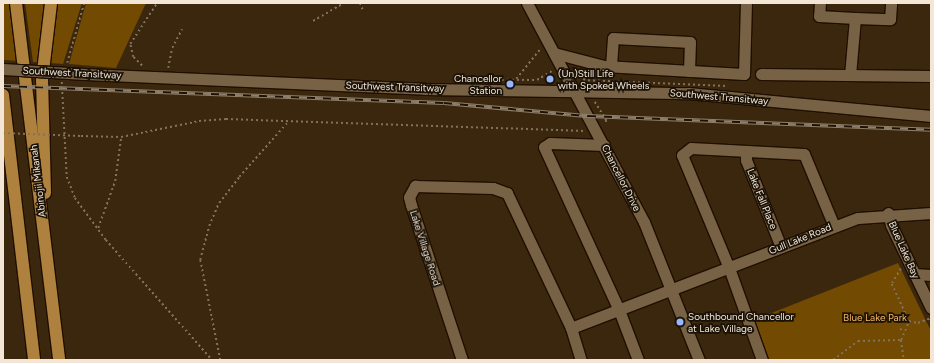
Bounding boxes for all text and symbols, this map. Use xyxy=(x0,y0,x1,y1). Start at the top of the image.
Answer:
street label: Southwest Transitway xyxy=(22,64,122,82)
place label: (Un)Still Life with Spoked Wheels xyxy=(558,67,649,90)
place label: Chancellor Station xyxy=(454,72,502,96)
marker: (Un)Still Life with Spoked Wheels xyxy=(545,74,555,84)
street label: Southwest Transitway xyxy=(345,79,445,95)
marker: Chancellor Station xyxy=(505,79,515,89)
street label: Southwest Transitway xyxy=(669,87,769,107)
street label: Chancellor Drive xyxy=(599,143,643,213)
street label: Abinojii Mikanah xyxy=(28,144,48,218)
street label: Lake Fall Place xyxy=(744,167,780,231)
street label: Lake Village Road xyxy=(407,209,443,287)
street label: Blue Lake Bay xyxy=(886,220,922,280)
street label: Gull Lake Road xyxy=(767,221,833,257)
place label: Southbound Chancellor at Lake Village xyxy=(688,310,794,334)
park label: Blue Lake Park xyxy=(843,312,907,324)
marker: Southbound Chancellor at Lake Village xyxy=(675,317,685,327)

